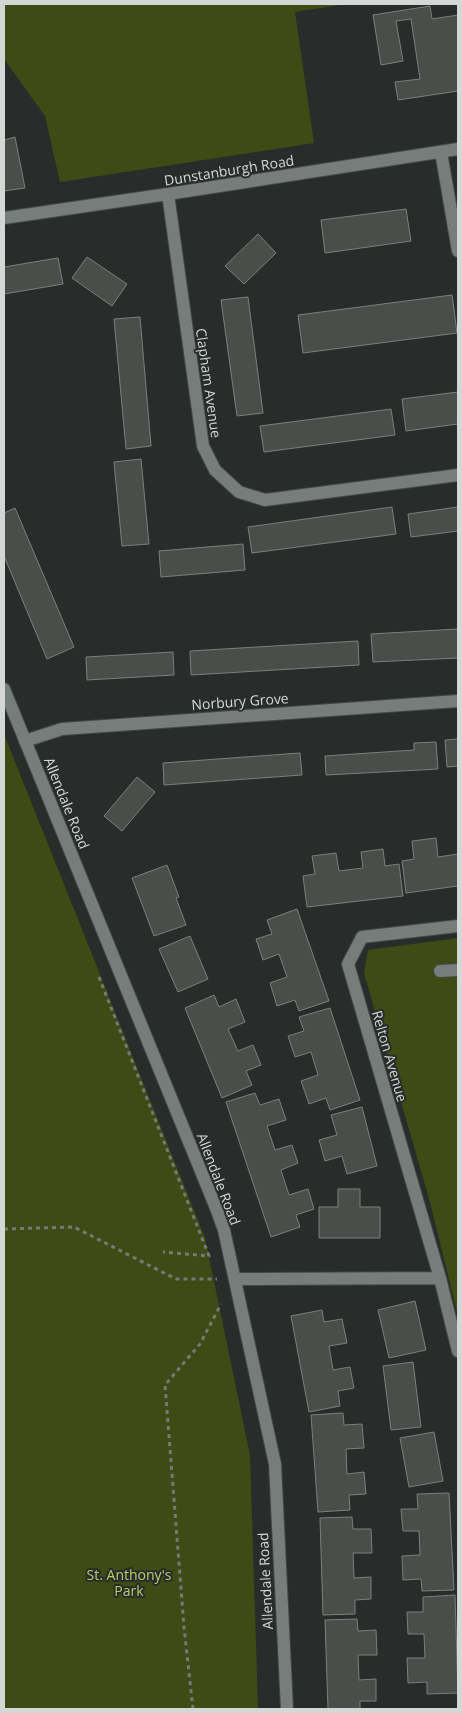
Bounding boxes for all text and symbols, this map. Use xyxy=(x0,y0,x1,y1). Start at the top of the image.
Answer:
street label: Dunstanburgh Road xyxy=(163,150,295,190)
street label: Clapham Avenue xyxy=(192,327,226,439)
street label: Norbury Grove xyxy=(191,688,289,714)
street label: Allendale Road xyxy=(40,754,94,852)
street label: Relton Avenue xyxy=(368,1008,412,1104)
street label: Allendale Road xyxy=(193,1130,245,1228)
street label: Allendale Road xyxy=(253,1532,277,1630)
park label: St. Anthony's Park xyxy=(87,1565,172,1600)

